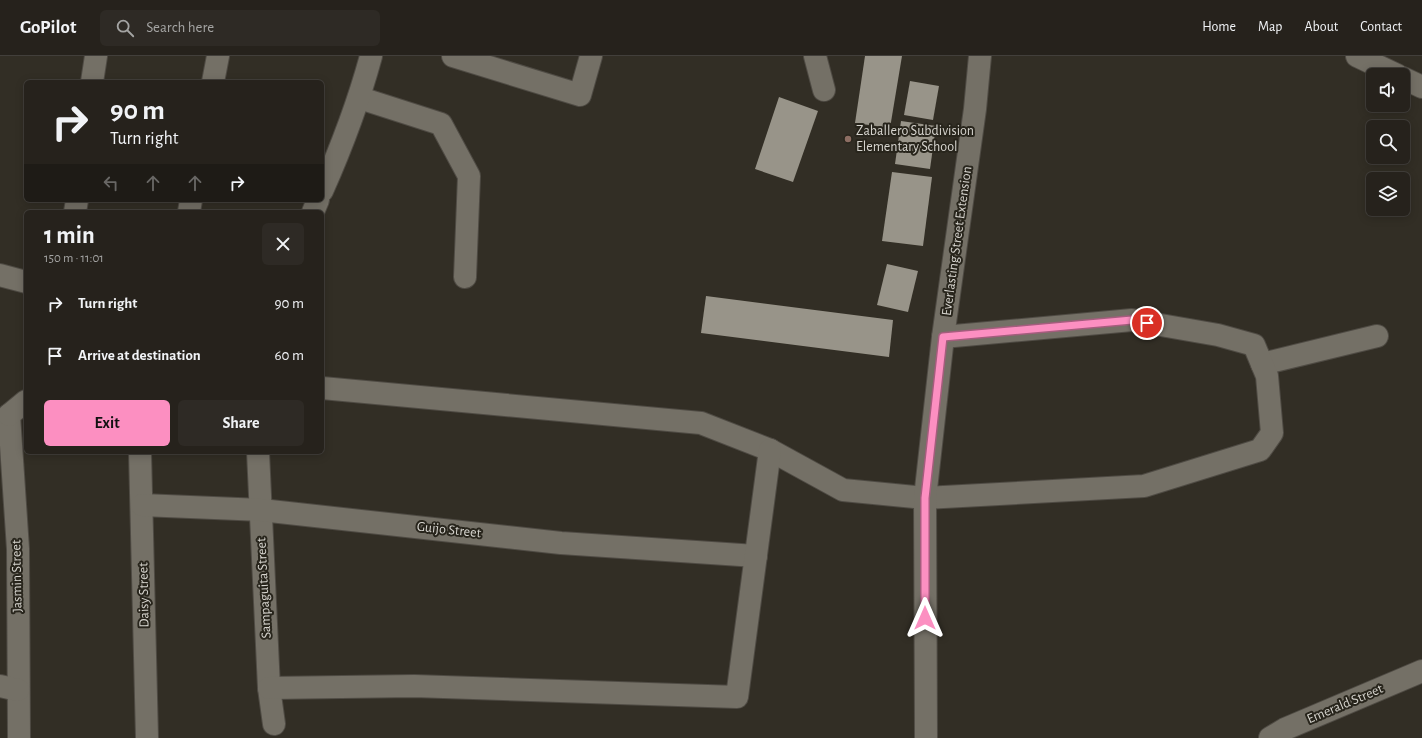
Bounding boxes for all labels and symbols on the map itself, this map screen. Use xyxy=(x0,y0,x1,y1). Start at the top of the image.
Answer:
place label: Zaballero Subdivision Elementary School xyxy=(856,124,974,154)
marker: Zaballero Subdivision Elementary School xyxy=(843,134,853,144)
street label: Everlasting Street Extension xyxy=(940,165,974,317)
pin xyxy=(1130,306,1164,340)
street label: Guijo Street xyxy=(416,520,482,540)
street label: Sampaguita Street xyxy=(254,537,274,639)
street label: Jasmin Street xyxy=(9,539,25,613)
street label: Daisy Street xyxy=(136,562,152,628)
position arrow xyxy=(904,597,946,639)
street label: Emerald Street xyxy=(1305,682,1386,726)

